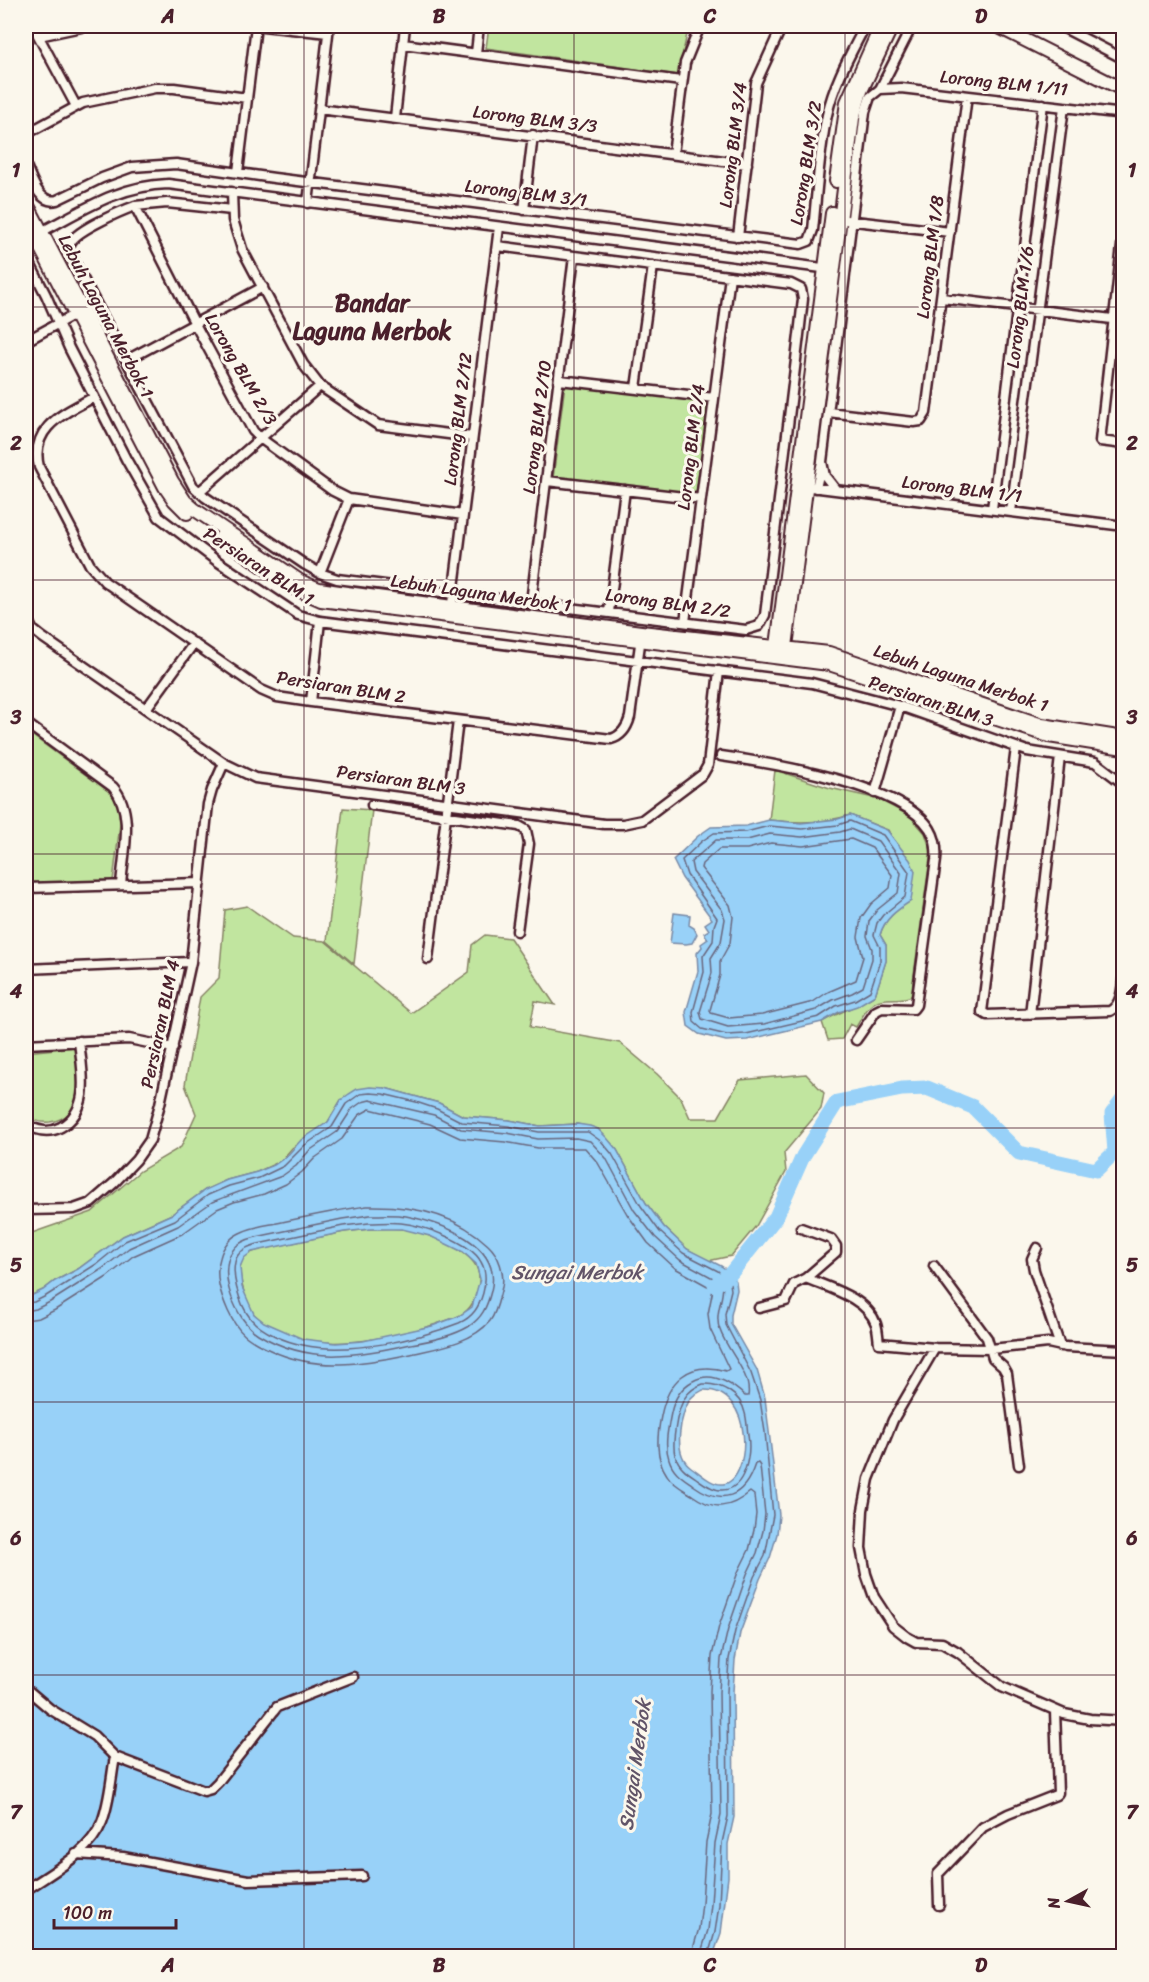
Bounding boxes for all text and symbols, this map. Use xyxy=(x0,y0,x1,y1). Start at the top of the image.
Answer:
text: A xyxy=(160,0,175,34)
text: B xyxy=(433,0,446,34)
text: C xyxy=(703,0,717,34)
text: D xyxy=(975,0,988,34)
street label: Lorong BLM 1/11 xyxy=(938,60,1070,106)
street label: Lorong BLM 3/4 xyxy=(709,80,757,210)
street label: Lorong BLM 3/3 xyxy=(471,95,599,143)
street label: Lorong BLM 3/2 xyxy=(780,98,832,228)
text: 1 xyxy=(12,153,21,188)
text: 1 xyxy=(1128,153,1137,188)
street label: Lorong BLM 3/1 xyxy=(463,170,589,216)
street label: Lorong BLM 1/8 xyxy=(907,193,953,320)
street label: Lebuh Laguna Merbok 1 xyxy=(49,228,163,404)
street label: Lorong BLM 1/6 xyxy=(997,244,1043,370)
district label: Bandar Laguna Merbok xyxy=(292,282,452,352)
street label: Lorong BLM 2/3 xyxy=(196,307,286,431)
street label: Lorong BLM 2/12 xyxy=(434,351,482,487)
street label: Lorong BLM 2/10 xyxy=(513,358,561,496)
street label: Lorong BLM 2/4 xyxy=(667,382,715,512)
text: 2 xyxy=(9,426,22,461)
text: 2 xyxy=(1125,426,1138,461)
street label: Lorong BLM 1/1 xyxy=(900,466,1024,512)
street label: Persiaran BLM 1 xyxy=(197,518,321,614)
street label: Lebuh Laguna Merbok 1 xyxy=(389,564,574,622)
street label: Lorong BLM 2/2 xyxy=(603,578,733,628)
street label: Lebuh Laguna Merbok 1 xyxy=(869,635,1053,721)
street label: Persiaran BLM 2 xyxy=(274,661,408,713)
street label: Persiaran BLM 3 xyxy=(865,666,998,736)
text: 3 xyxy=(10,700,22,735)
text: 3 xyxy=(1126,700,1138,735)
street label: Persiaran BLM 3 xyxy=(335,755,467,805)
street label: Persiaran BLM 4 xyxy=(131,957,189,1091)
text: 4 xyxy=(9,974,23,1009)
text: 4 xyxy=(1125,974,1139,1009)
text: 5 xyxy=(10,1248,22,1283)
text: 5 xyxy=(1126,1248,1138,1283)
water label: Sungai Merbok xyxy=(511,1255,645,1290)
text: 6 xyxy=(9,1521,22,1556)
text: 6 xyxy=(1125,1521,1138,1556)
water label: Sungai Merbok xyxy=(609,1695,662,1833)
text: 7 xyxy=(10,1795,23,1830)
text: 7 xyxy=(1126,1795,1139,1830)
north arrow xyxy=(1038,1871,1098,1931)
scale bar xyxy=(54,1892,176,1930)
text: N xyxy=(1038,1895,1069,1912)
text: 100 m xyxy=(63,1897,112,1929)
text: A xyxy=(160,1948,175,1982)
text: B xyxy=(433,1948,446,1982)
text: C xyxy=(703,1948,717,1982)
text: D xyxy=(975,1948,988,1982)

